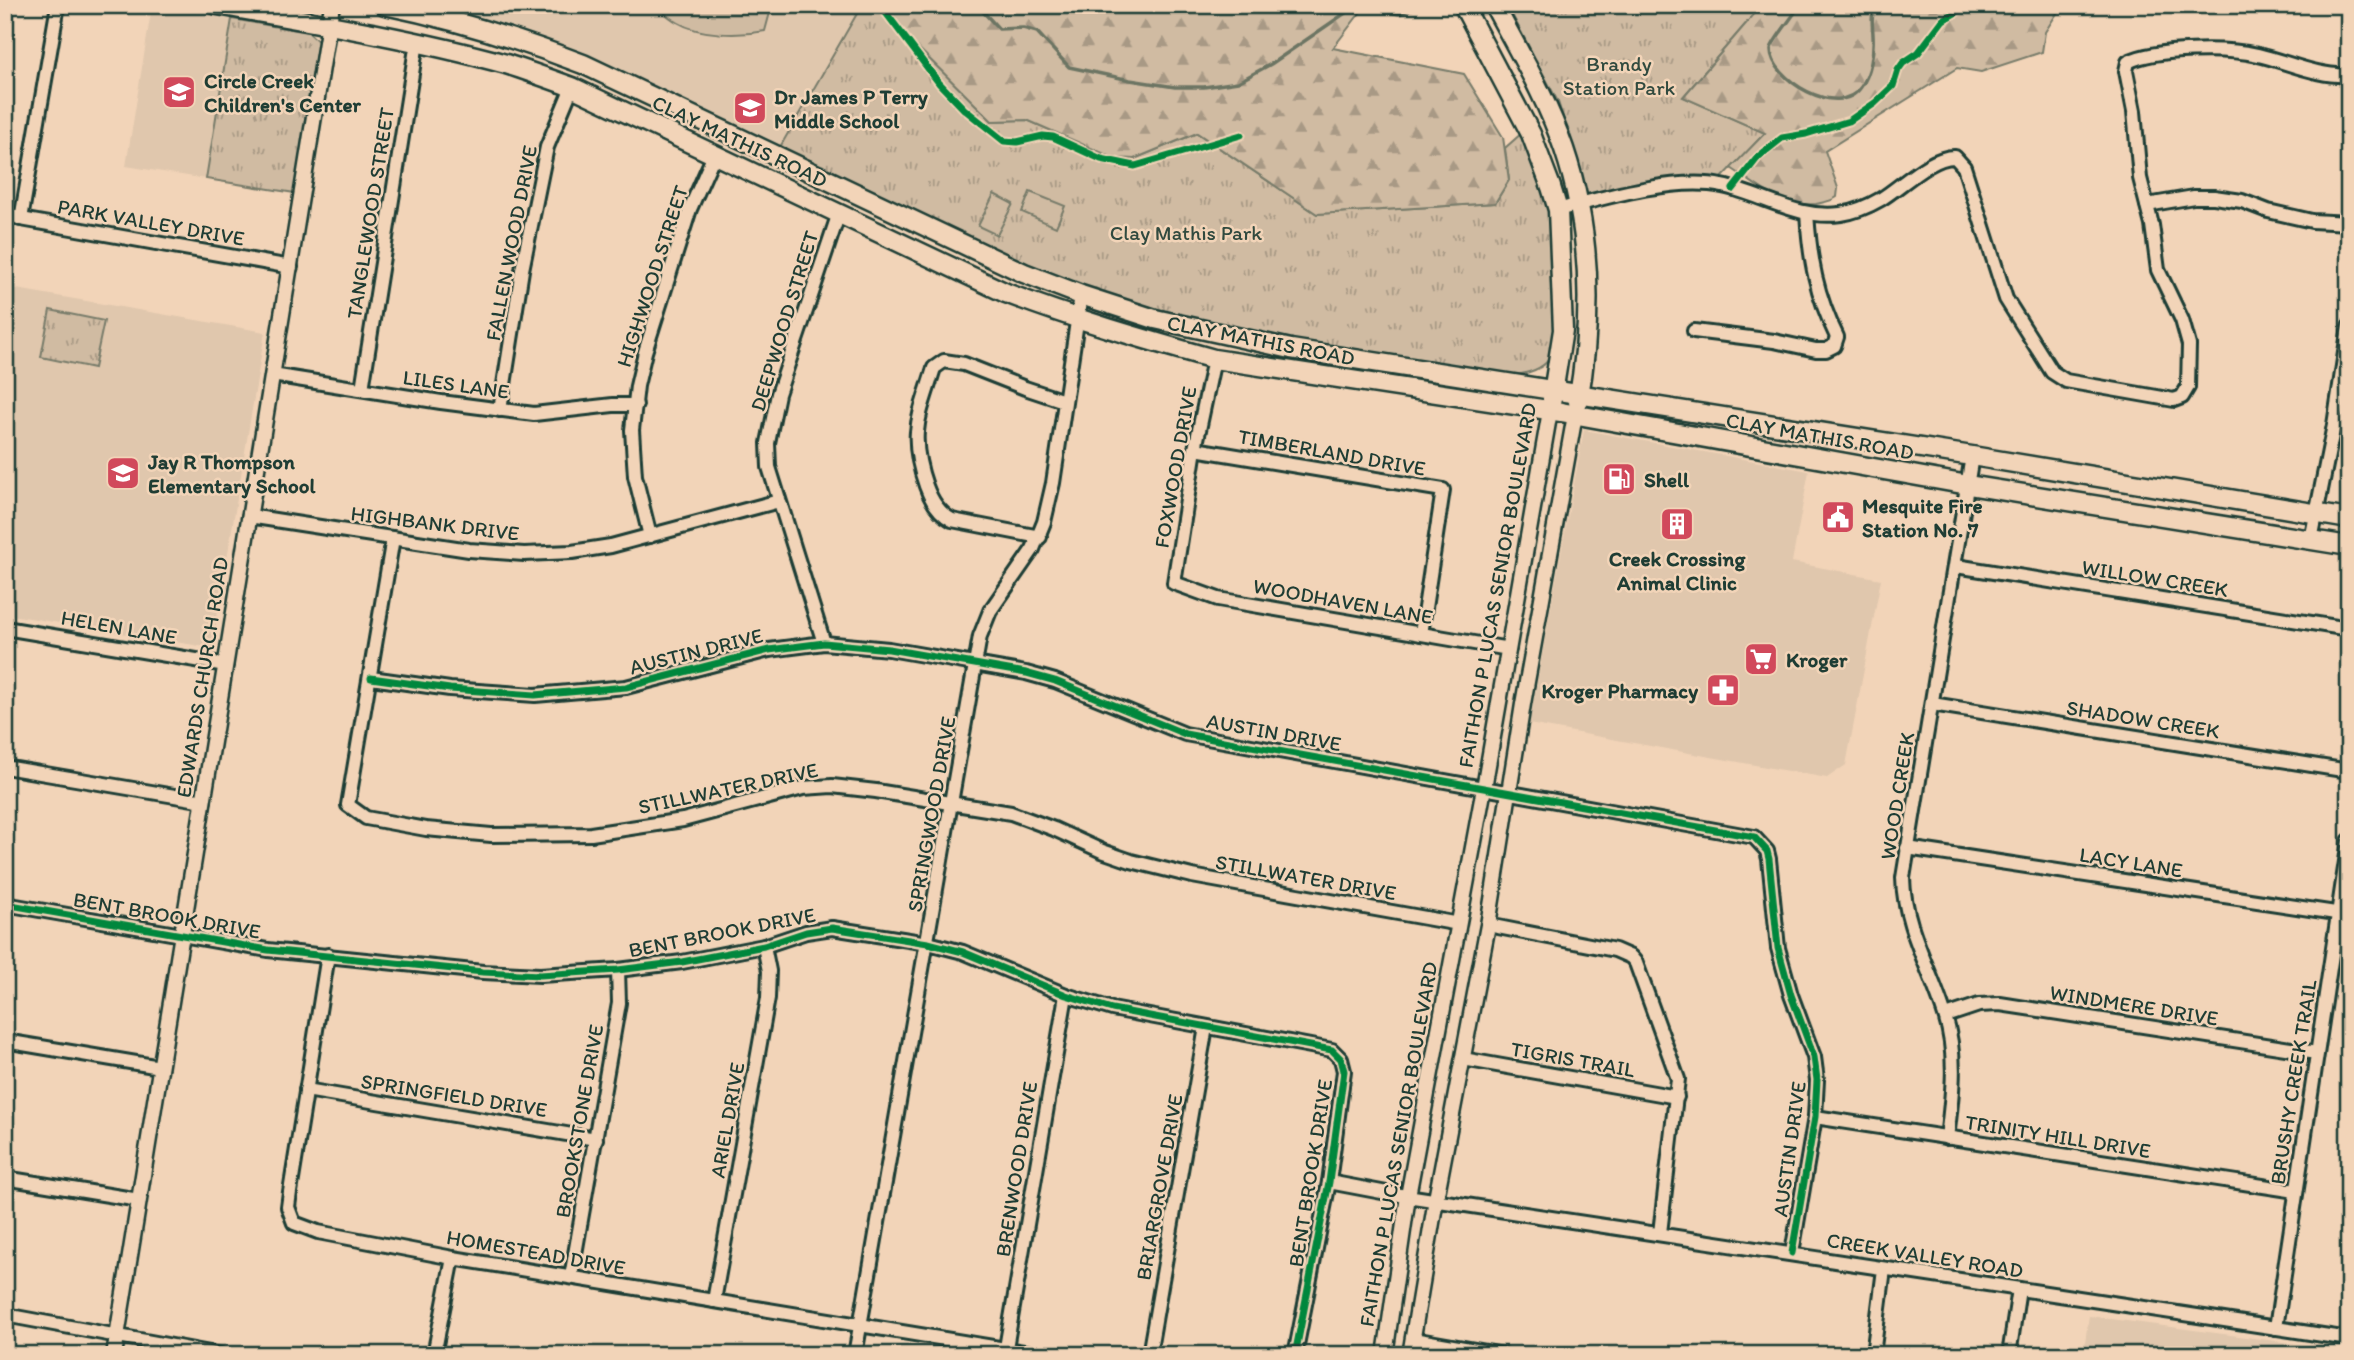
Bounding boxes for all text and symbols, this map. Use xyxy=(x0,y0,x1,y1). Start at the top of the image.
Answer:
park label: Brandy Station Park xyxy=(1563,51,1676,100)
place label: Circle Creek Children's Center xyxy=(204,68,362,117)
school or university icon: Circle Creek Children's Center xyxy=(160,73,198,111)
place label: Dr James P Terry Middle School xyxy=(774,84,929,133)
street label: CLAY MATHIS ROAD xyxy=(648,89,832,193)
school or university icon: Dr James P Terry Middle School xyxy=(731,89,769,127)
street label: TANGLEWOOD STREET xyxy=(341,105,399,321)
street label: FALLEN WOOD DRIVE xyxy=(480,143,542,343)
street label: HIGHWOOD STREET xyxy=(611,182,693,370)
street label: PARK VALLEY DRIVE xyxy=(56,193,247,251)
park label: Clay Mathis Park xyxy=(1110,220,1262,245)
street label: DEEPWOOD STREET xyxy=(745,227,823,414)
street label: CLAY MATHIS ROAD xyxy=(1165,310,1357,370)
street label: LILES LANE xyxy=(401,364,511,404)
street label: FOXWOOD DRIVE xyxy=(1148,384,1202,550)
street label: FAITHON P LUCAS SENIOR BOULEVARD xyxy=(1453,400,1541,770)
street label: CLAY MATHIS ROAD xyxy=(1724,407,1916,465)
street label: TIMBERLAND DRIVE xyxy=(1236,423,1428,481)
place label: Jay R Thompson Elementary School xyxy=(147,449,317,499)
school or university icon: Jay R Thompson Elementary School xyxy=(104,454,142,492)
fuel station icon: Shell xyxy=(1600,460,1638,498)
place label: Shell xyxy=(1644,467,1690,492)
place label: Mesquite Fire Station No. 7 xyxy=(1862,493,1983,542)
public building icon: Mesquite Fire Station No. 7 xyxy=(1819,498,1857,536)
street label: HIGHBANK DRIVE xyxy=(349,500,521,546)
building icon: Creek Crossing Animal Clinic xyxy=(1658,505,1696,543)
place label: Creek Crossing Animal Clinic xyxy=(1609,546,1746,595)
street label: WILLOW CREEK xyxy=(2080,554,2231,602)
street label: EDWARDS CHURCH ROAD xyxy=(171,555,233,799)
street label: WOODHAVEN LANE xyxy=(1251,573,1435,629)
street label: HELEN LANE xyxy=(59,605,179,649)
street label: AUSTIN DRIVE xyxy=(627,622,766,680)
supermarket icon: Kroger xyxy=(1742,640,1780,678)
place label: Kroger xyxy=(1786,647,1848,673)
pharmacy icon: Kroger Pharmacy xyxy=(1704,671,1742,709)
place label: Kroger Pharmacy xyxy=(1542,678,1698,704)
street label: SHADOW CREEK xyxy=(2065,695,2222,744)
street label: AUSTIN DRIVE xyxy=(1205,708,1344,756)
street label: SPRINGWOOD DRIVE xyxy=(901,714,961,914)
street label: WOOD CREEK xyxy=(1875,730,1919,862)
street label: STILLWATER DRIVE xyxy=(636,757,820,819)
street label: LACY LANE xyxy=(2078,842,2184,882)
street label: STILLWATER DRIVE xyxy=(1214,849,1399,905)
street label: BENT BROOK DRIVE xyxy=(71,886,263,944)
street label: BENT BROOK DRIVE xyxy=(626,902,818,962)
street label: FAITHON P LUCAS SENIOR BOULEVARD xyxy=(1354,959,1442,1329)
street label: BRUSHY CREEK TRAIL xyxy=(2264,977,2322,1186)
street label: WINDMERE DRIVE xyxy=(2048,979,2220,1031)
street label: BROOKSTONE DRIVE xyxy=(550,1022,608,1220)
street label: TIGRIS TRAIL xyxy=(1509,1036,1637,1082)
street label: ARIEL DRIVE xyxy=(705,1060,750,1180)
street label: SPRINGFIELD DRIVE xyxy=(359,1068,549,1122)
street label: BENT BROOK DRIVE xyxy=(1283,1077,1337,1269)
street label: BRENWOOD DRIVE xyxy=(990,1079,1042,1258)
street label: AUSTIN DRIVE xyxy=(1767,1079,1811,1218)
street label: BRIARGROVE DRIVE xyxy=(1130,1092,1188,1282)
street label: TRINITY HILL DRIVE xyxy=(1963,1109,2153,1163)
street label: HOMESTEAD DRIVE xyxy=(445,1224,627,1280)
street label: CREEK VALLEY ROAD xyxy=(1825,1227,2025,1283)

